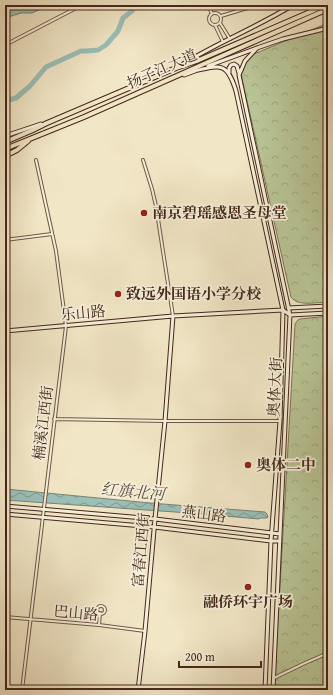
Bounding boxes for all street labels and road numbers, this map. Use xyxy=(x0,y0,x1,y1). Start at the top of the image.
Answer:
street label: 扬子江大道 xyxy=(123,44,200,93)
street label: 乐山路 xyxy=(60,300,106,325)
street label: 奥体大街 xyxy=(262,356,287,417)
street label: 楠溪江西街 xyxy=(28,384,57,461)
street label: 燕山路 xyxy=(180,500,228,527)
street label: 富春江西街 xyxy=(127,512,154,588)
street label: 巴山路 xyxy=(53,600,99,625)

